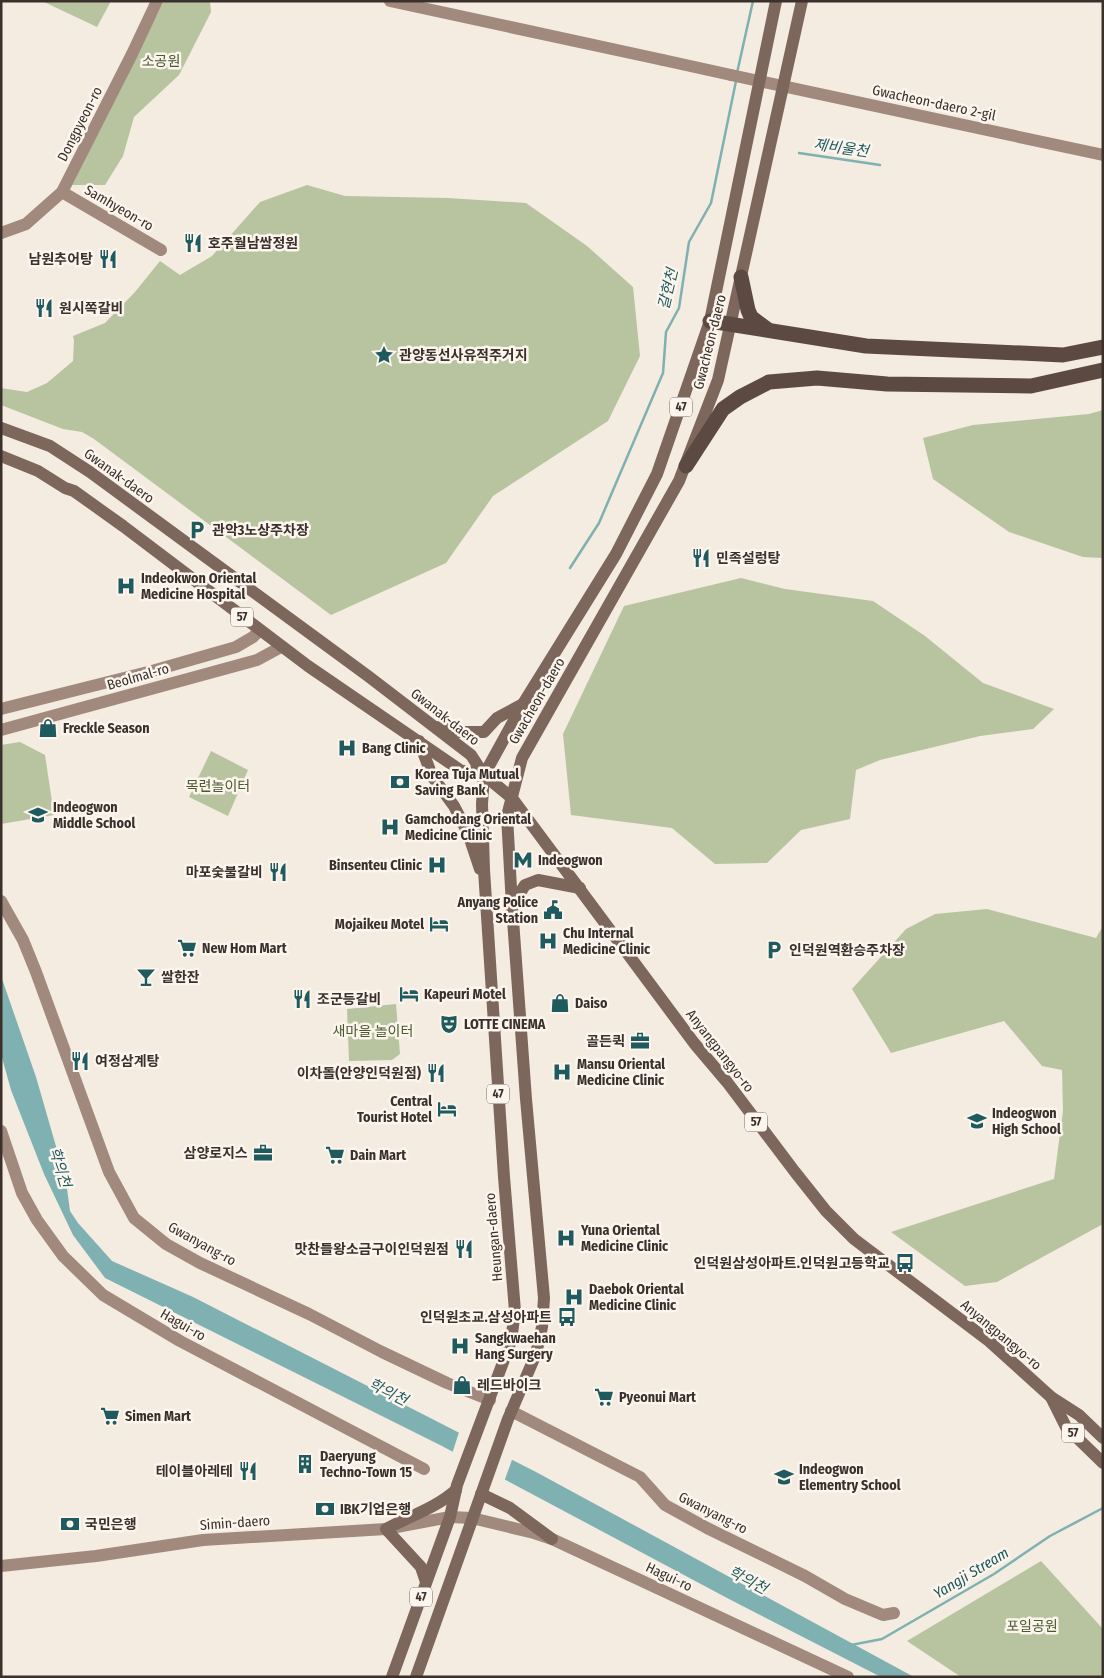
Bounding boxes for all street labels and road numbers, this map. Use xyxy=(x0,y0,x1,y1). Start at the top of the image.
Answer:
street label: Gwacheon-daero 2-gil xyxy=(871,82,998,124)
street label: Dongpyeon-ro xyxy=(54,84,106,164)
street label: Samhyeon-ro xyxy=(82,181,156,235)
street label: Gwacheon-daero xyxy=(690,293,730,391)
road number: 47 xyxy=(670,398,692,417)
street label: Gwanak-daero xyxy=(81,445,157,507)
road number: 57 xyxy=(231,608,253,626)
street label: Gwacheon-daero xyxy=(505,655,569,747)
street label: Beolmal-ro xyxy=(105,660,171,694)
street label: Gwanak-daero xyxy=(407,685,483,749)
street label: Anyangpangyo-ro xyxy=(682,1006,758,1096)
road number: 47 xyxy=(487,1084,509,1104)
road number: 57 xyxy=(745,1112,767,1132)
street label: Heungan-daero xyxy=(482,1192,506,1282)
street label: Gwanyang-ro xyxy=(165,1218,239,1270)
street label: Anyangpangyo-ro xyxy=(957,1296,1045,1374)
street label: Hagui-ro xyxy=(157,1305,209,1345)
road number: 57 xyxy=(1062,1424,1084,1442)
street label: Gwanyang-ro xyxy=(676,1488,750,1538)
street label: Simin-daero xyxy=(199,1512,271,1534)
street label: Hagui-ro xyxy=(643,1559,695,1595)
road number: 47 xyxy=(410,1588,432,1606)

